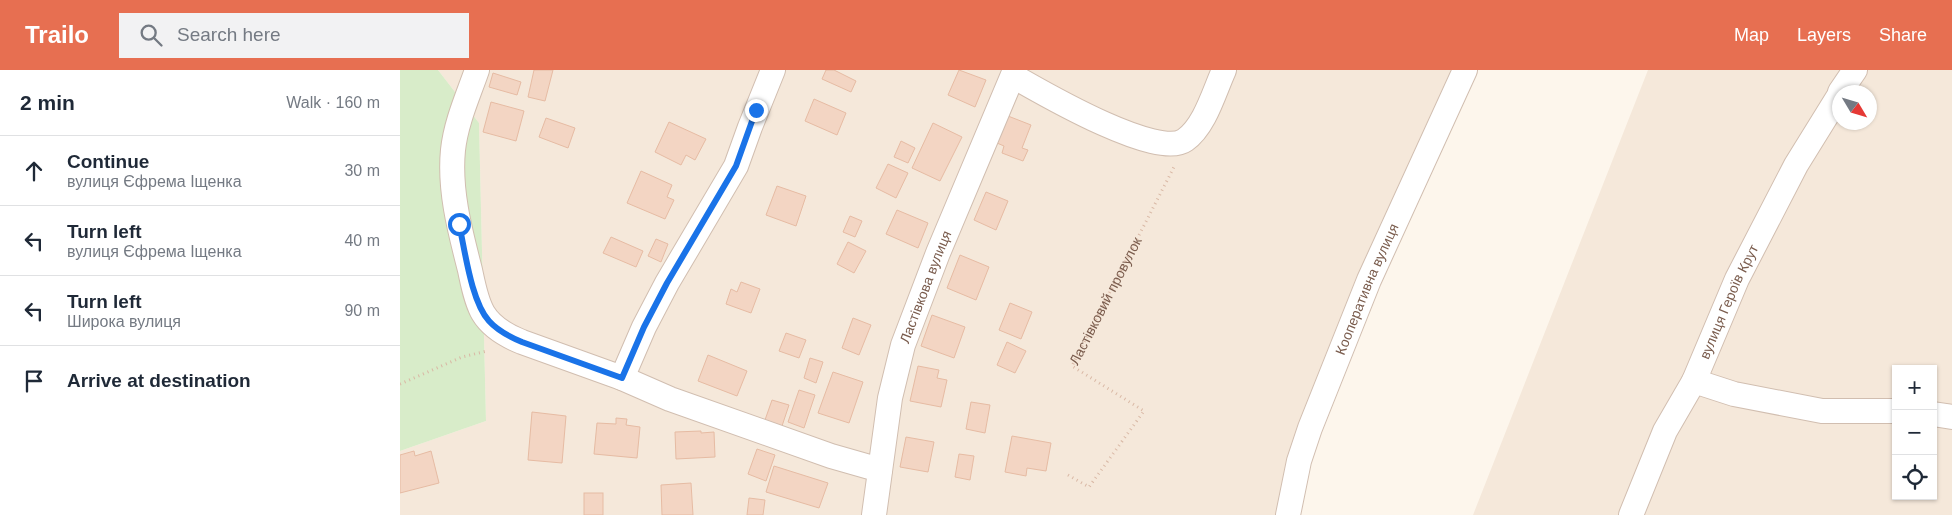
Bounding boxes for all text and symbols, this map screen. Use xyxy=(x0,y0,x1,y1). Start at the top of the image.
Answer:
search box xyxy=(119,13,469,58)
text: Trailo xyxy=(25,21,89,48)
icon: search xyxy=(137,21,165,49)
text: Search here xyxy=(177,24,281,45)
text: Map xyxy=(1734,25,1769,45)
text: Layers xyxy=(1797,25,1851,45)
text: Share xyxy=(1879,25,1927,45)
north arrow xyxy=(1832,85,1877,130)
text: 2 min xyxy=(20,91,75,114)
text: Walk · 160 m xyxy=(286,94,380,111)
route end xyxy=(745,99,768,122)
text: Continue xyxy=(67,151,149,172)
icon: ahead xyxy=(20,157,48,185)
text: 30 m xyxy=(344,162,380,179)
text: вулиця Єфрема Іщенка xyxy=(67,173,242,190)
route start xyxy=(448,213,471,236)
text: Turn left xyxy=(67,221,142,242)
street label: Кооперативна вулиця xyxy=(1332,221,1402,357)
icon: left xyxy=(20,227,48,255)
street label: Ластівкова вулиця xyxy=(896,228,955,345)
text: 40 m xyxy=(344,232,380,249)
street label: Ластівковий провулок xyxy=(1066,234,1145,367)
street label: вулиця Героїв Крут xyxy=(1696,241,1762,361)
text: вулиця Єфрема Іщенка xyxy=(67,243,242,260)
text: Turn left xyxy=(67,291,142,312)
icon: left xyxy=(20,297,48,325)
text: 90 m xyxy=(344,302,380,319)
text: Широка вулиця xyxy=(67,313,181,330)
map controls xyxy=(1892,365,1937,500)
button: + xyxy=(1892,365,1937,410)
icon: arrive xyxy=(20,367,48,395)
text: Arrive at destination xyxy=(67,370,251,391)
button: − xyxy=(1892,410,1937,455)
button: locate xyxy=(1892,455,1937,500)

